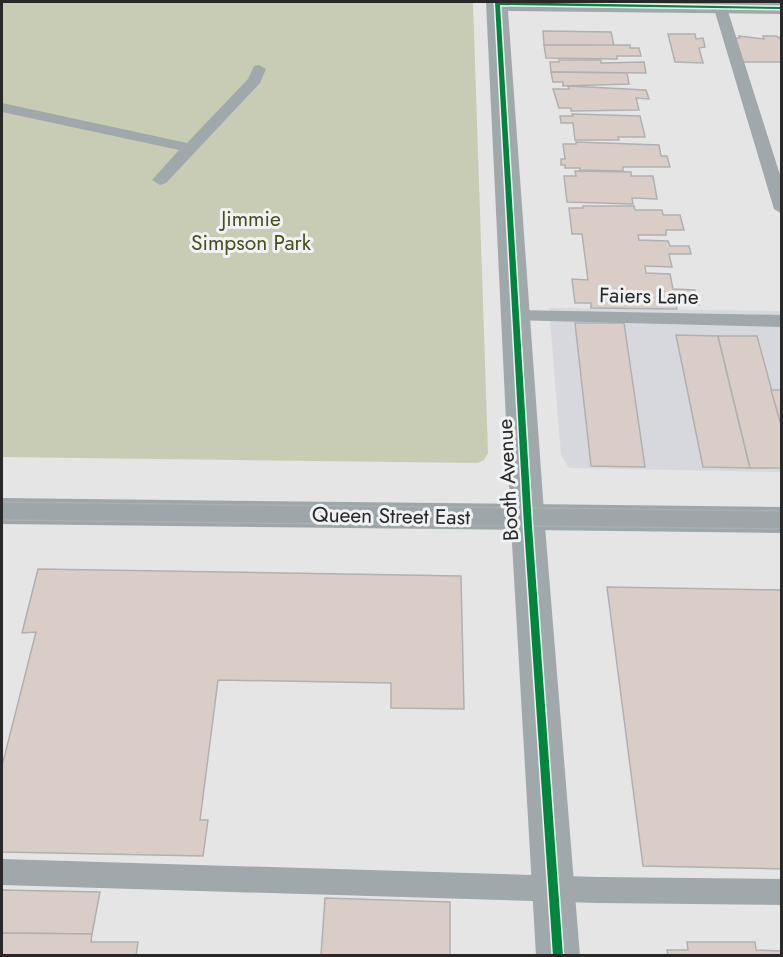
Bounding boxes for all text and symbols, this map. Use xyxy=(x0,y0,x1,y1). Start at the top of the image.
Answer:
park label: Jimmie Simpson Park xyxy=(191,204,312,258)
street label: Faiers Lane xyxy=(599,280,699,312)
street label: Booth Avenue xyxy=(490,418,526,542)
street label: Queen Street East xyxy=(312,500,470,532)

